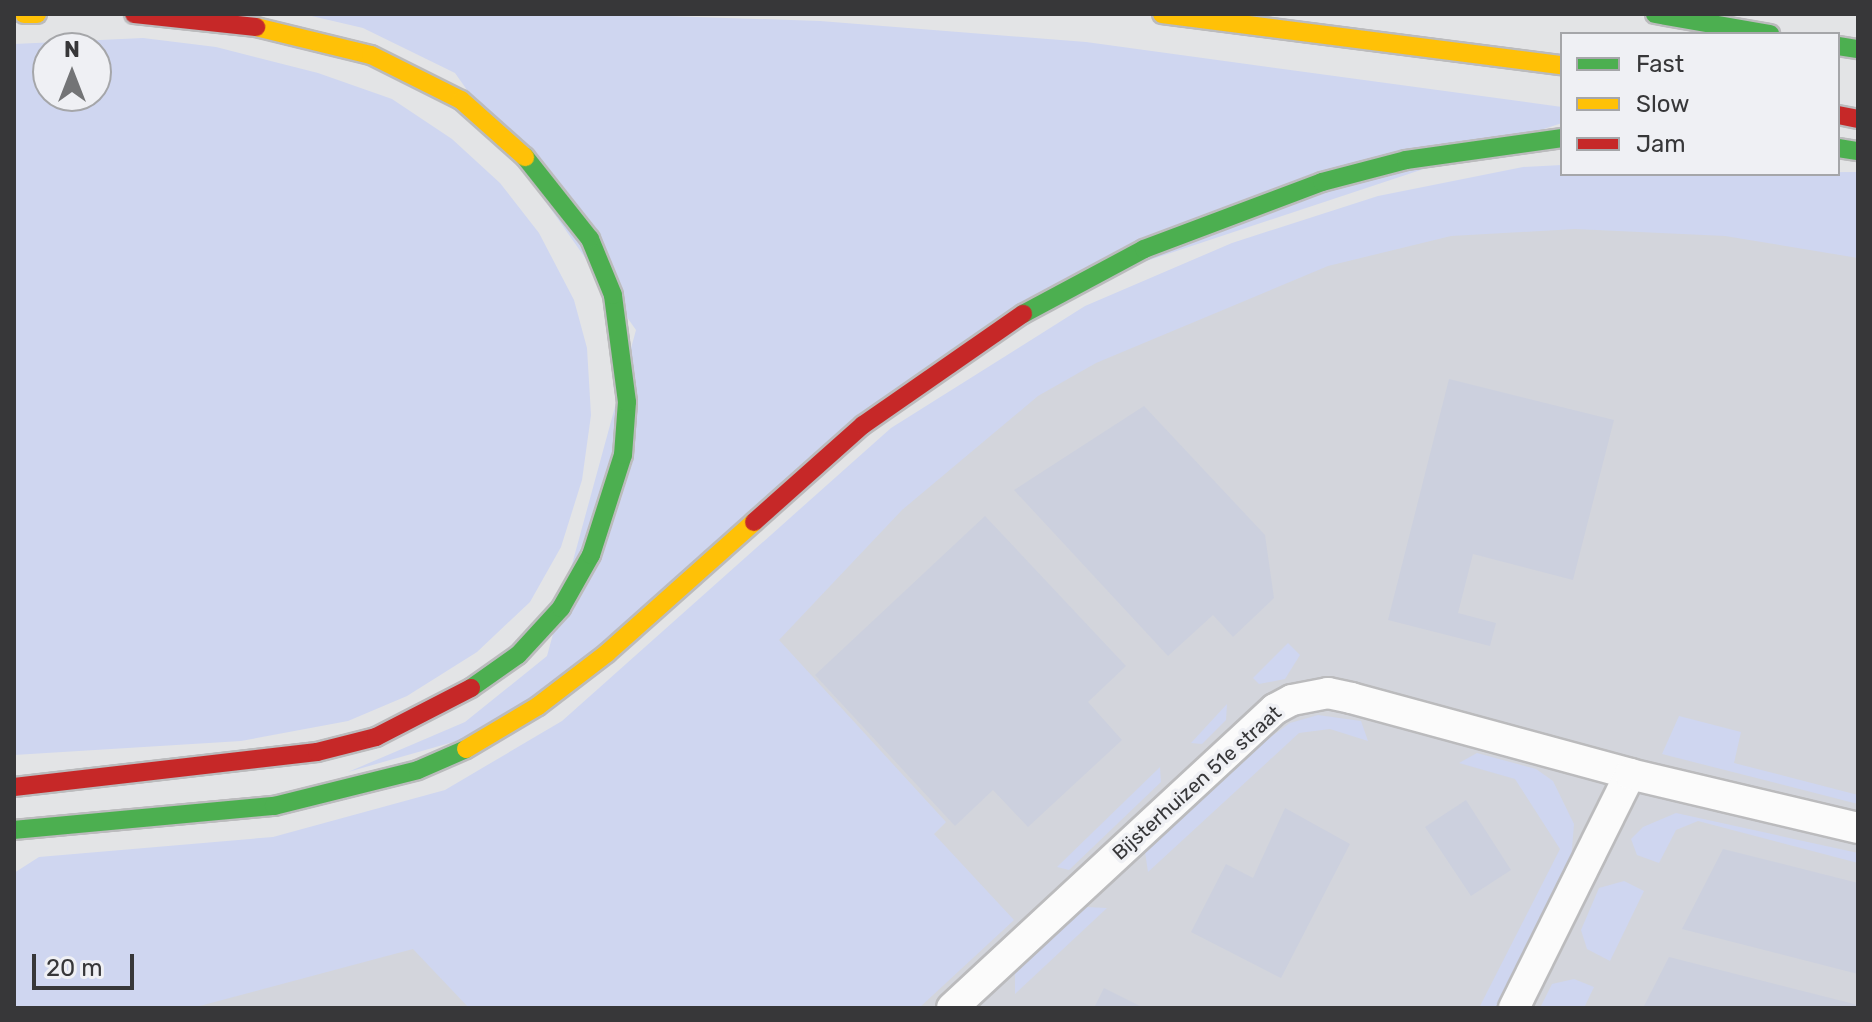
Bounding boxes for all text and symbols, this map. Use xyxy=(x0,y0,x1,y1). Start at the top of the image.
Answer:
north arrow xyxy=(32,32,112,112)
legend xyxy=(1560,32,1840,176)
text: N xyxy=(64,36,80,63)
text: Fast xyxy=(1636,50,1684,78)
text: Slow xyxy=(1636,90,1689,118)
text: Jam xyxy=(1636,130,1686,158)
street label: Bijsterhuizen 51e straat xyxy=(1108,701,1286,865)
scale bar xyxy=(36,938,138,988)
text: 20 m xyxy=(46,954,103,982)

